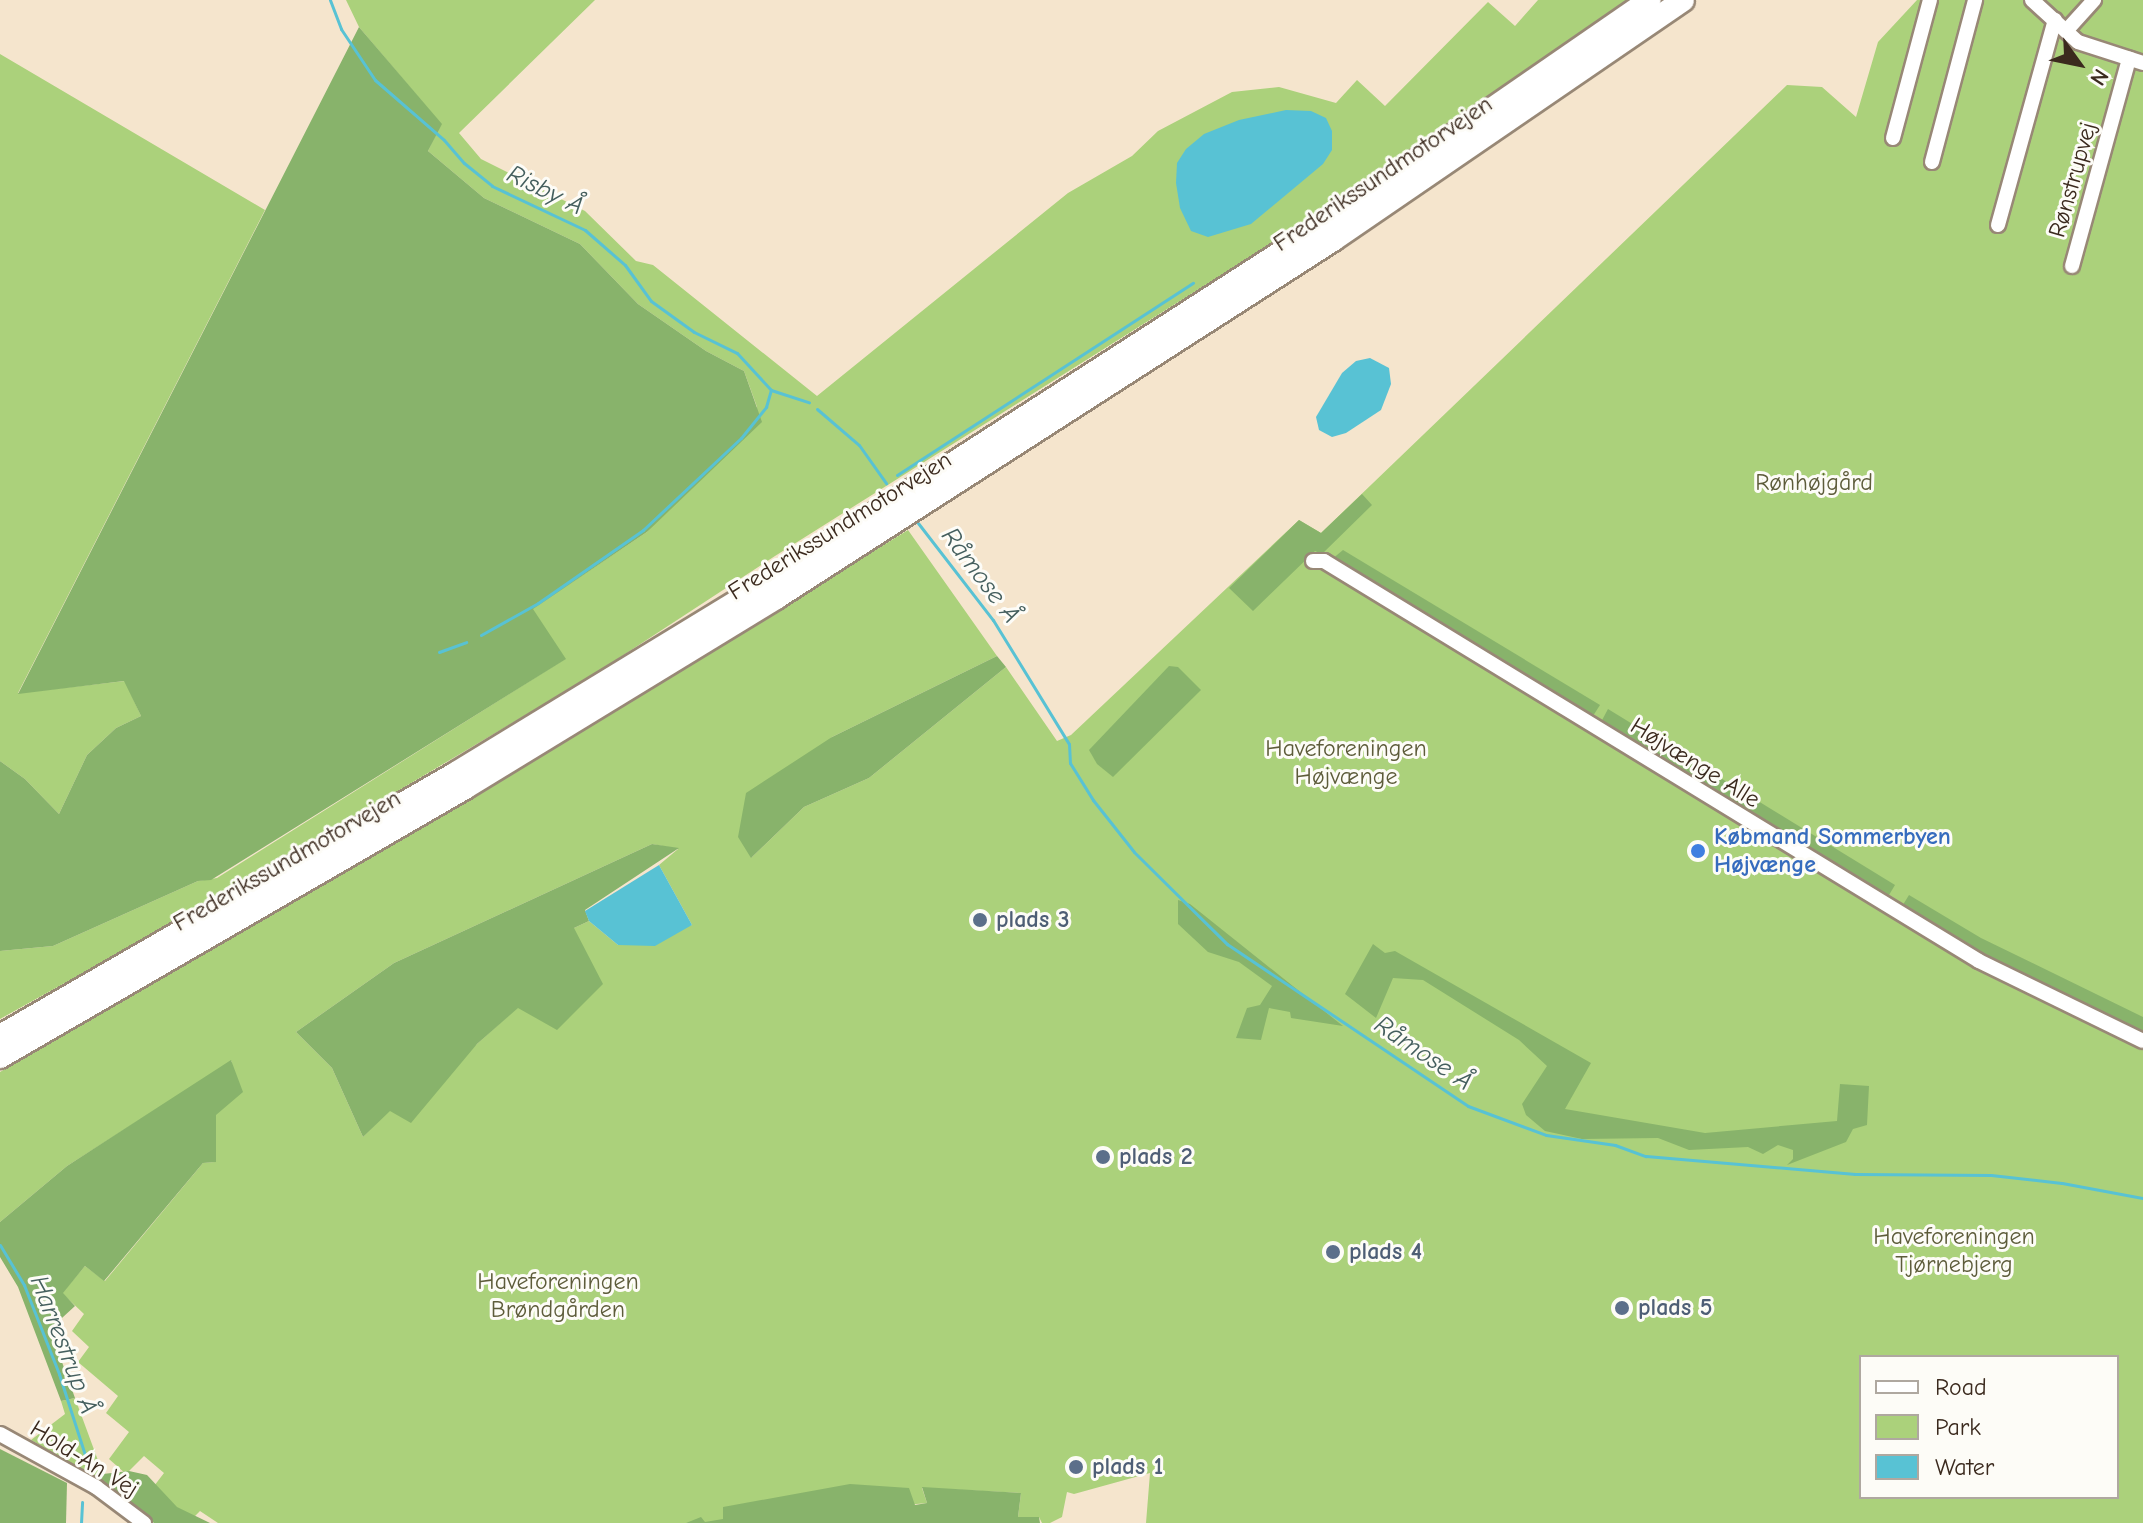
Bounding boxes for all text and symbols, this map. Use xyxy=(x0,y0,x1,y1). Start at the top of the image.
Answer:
north arrow xyxy=(2039,24,2119,104)
text: N xyxy=(2084,64,2114,90)
street label: Frederikssundmotorvejen xyxy=(1268,90,1498,258)
street label: Rønstrupvej xyxy=(2043,119,2103,241)
water label: Risby Å xyxy=(502,159,588,223)
street label: Frederikssundmotorvejen xyxy=(723,445,957,607)
park label: Rønhøjgård xyxy=(1755,469,1873,497)
water label: Råmose Å xyxy=(934,522,1026,630)
street label: Højvænge Alle xyxy=(1625,712,1765,814)
park label: Haveforeningen Højvænge xyxy=(1265,735,1427,791)
street label: Frederikssundmotorvejen xyxy=(168,784,406,938)
place label: Købmand Sommerbyen Højvænge xyxy=(1714,823,1951,879)
marker: Købmand Sommerbyen Højvænge xyxy=(1689,842,1707,860)
place label: plads 3 xyxy=(996,906,1069,934)
marker: plads 3 xyxy=(971,911,989,929)
water label: Råmose Å xyxy=(1368,1010,1478,1098)
place label: plads 2 xyxy=(1119,1143,1193,1171)
marker: plads 2 xyxy=(1094,1148,1112,1166)
park label: Haveforeningen Tjørnebjerg xyxy=(1873,1223,2035,1279)
place label: plads 4 xyxy=(1349,1238,1422,1266)
marker: plads 4 xyxy=(1324,1243,1342,1261)
park label: Haveforeningen Brøndgården xyxy=(477,1268,639,1324)
water label: Harrestrup Å xyxy=(22,1271,104,1419)
place label: plads 5 xyxy=(1638,1294,1712,1322)
marker: plads 5 xyxy=(1613,1299,1631,1317)
legend xyxy=(1859,1355,2119,1499)
text: Road xyxy=(1935,1373,1987,1401)
text: Park xyxy=(1935,1413,1981,1441)
street label: Hold-An Vej xyxy=(25,1414,143,1504)
place label: plads 1 xyxy=(1092,1453,1163,1481)
text: Water xyxy=(1935,1453,1994,1481)
marker: plads 1 xyxy=(1067,1458,1085,1476)

